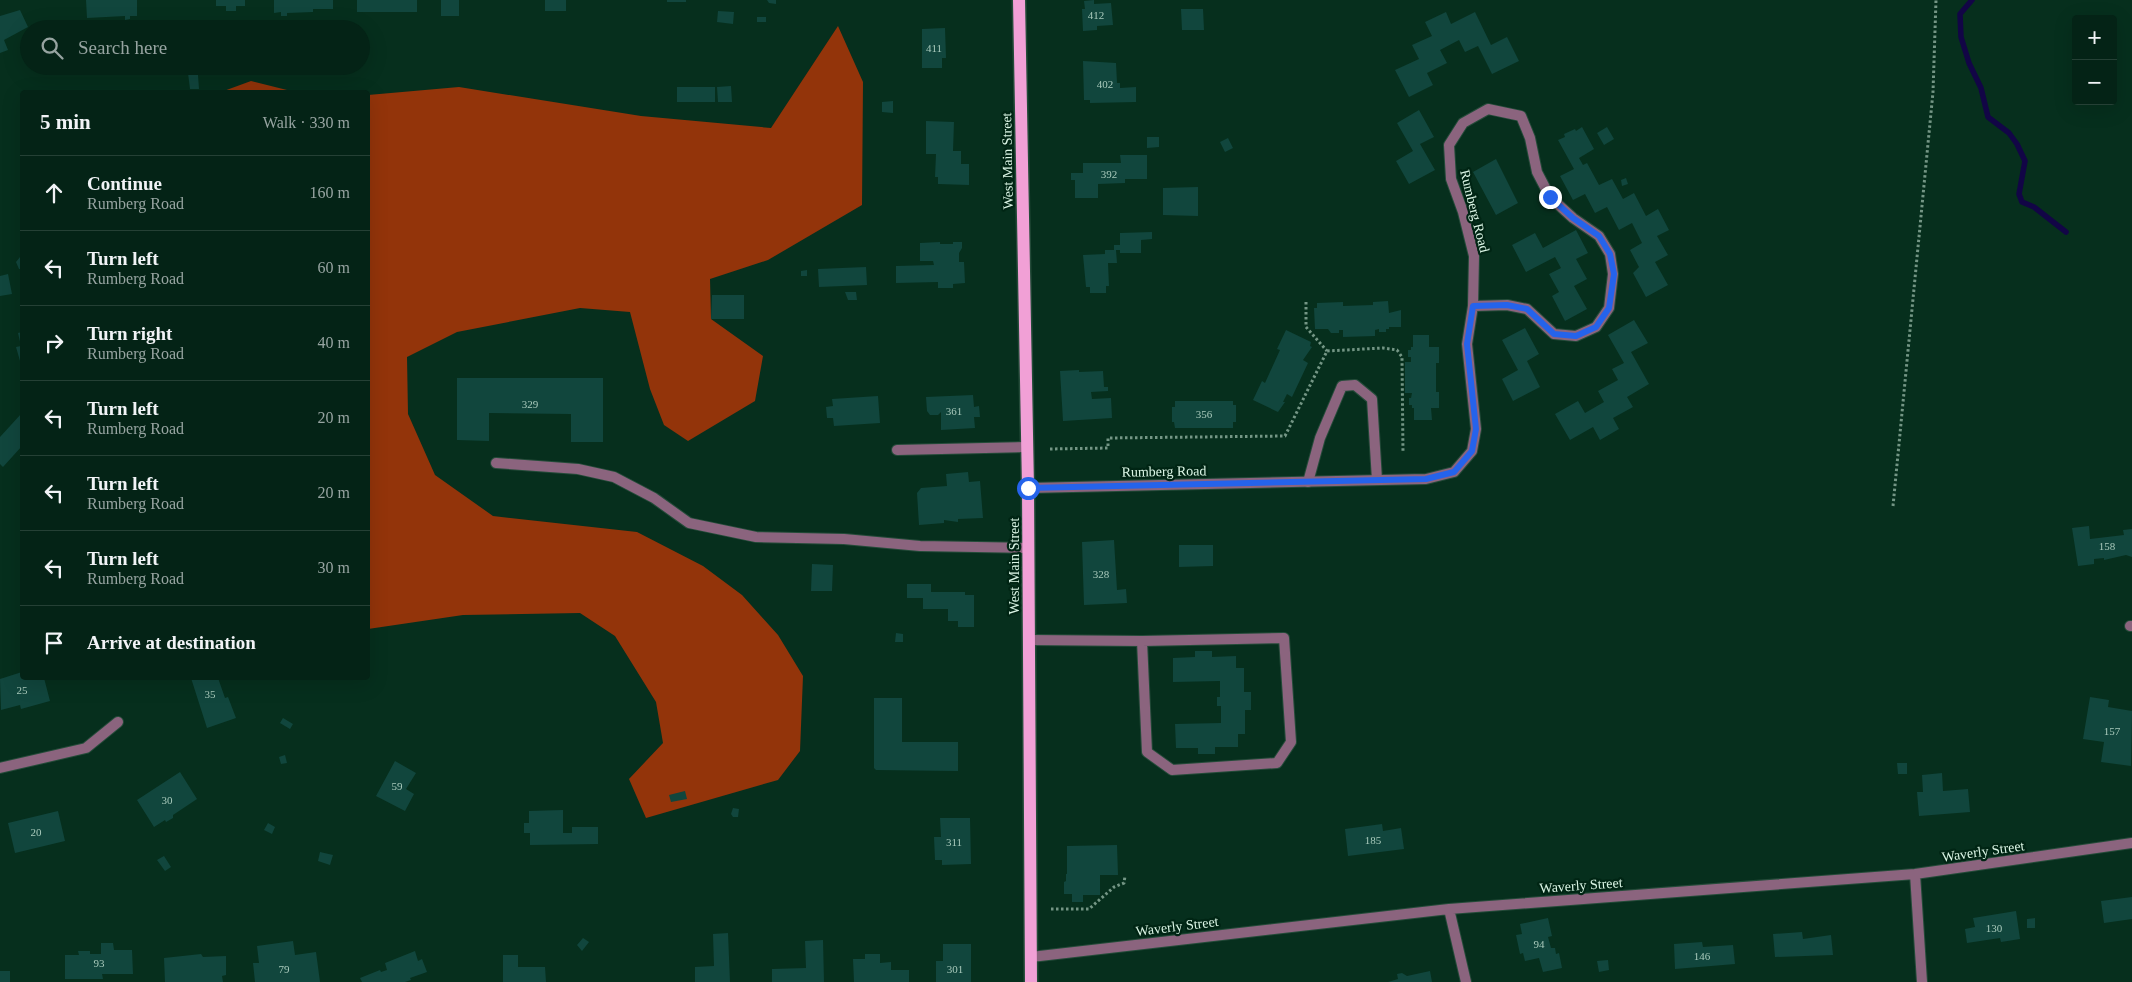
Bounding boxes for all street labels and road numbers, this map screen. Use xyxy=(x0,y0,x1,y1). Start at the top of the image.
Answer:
street label: West Main Street xyxy=(999,112,1016,210)
street label: Rumberg Road xyxy=(1457,168,1492,254)
street label: Rumberg Road xyxy=(1121,463,1207,480)
street label: West Main Street xyxy=(1007,517,1022,614)
street label: Waverly Street xyxy=(1941,838,2025,865)
street label: Waverly Street xyxy=(1539,875,1623,896)
street label: Waverly Street xyxy=(1135,914,1219,939)

